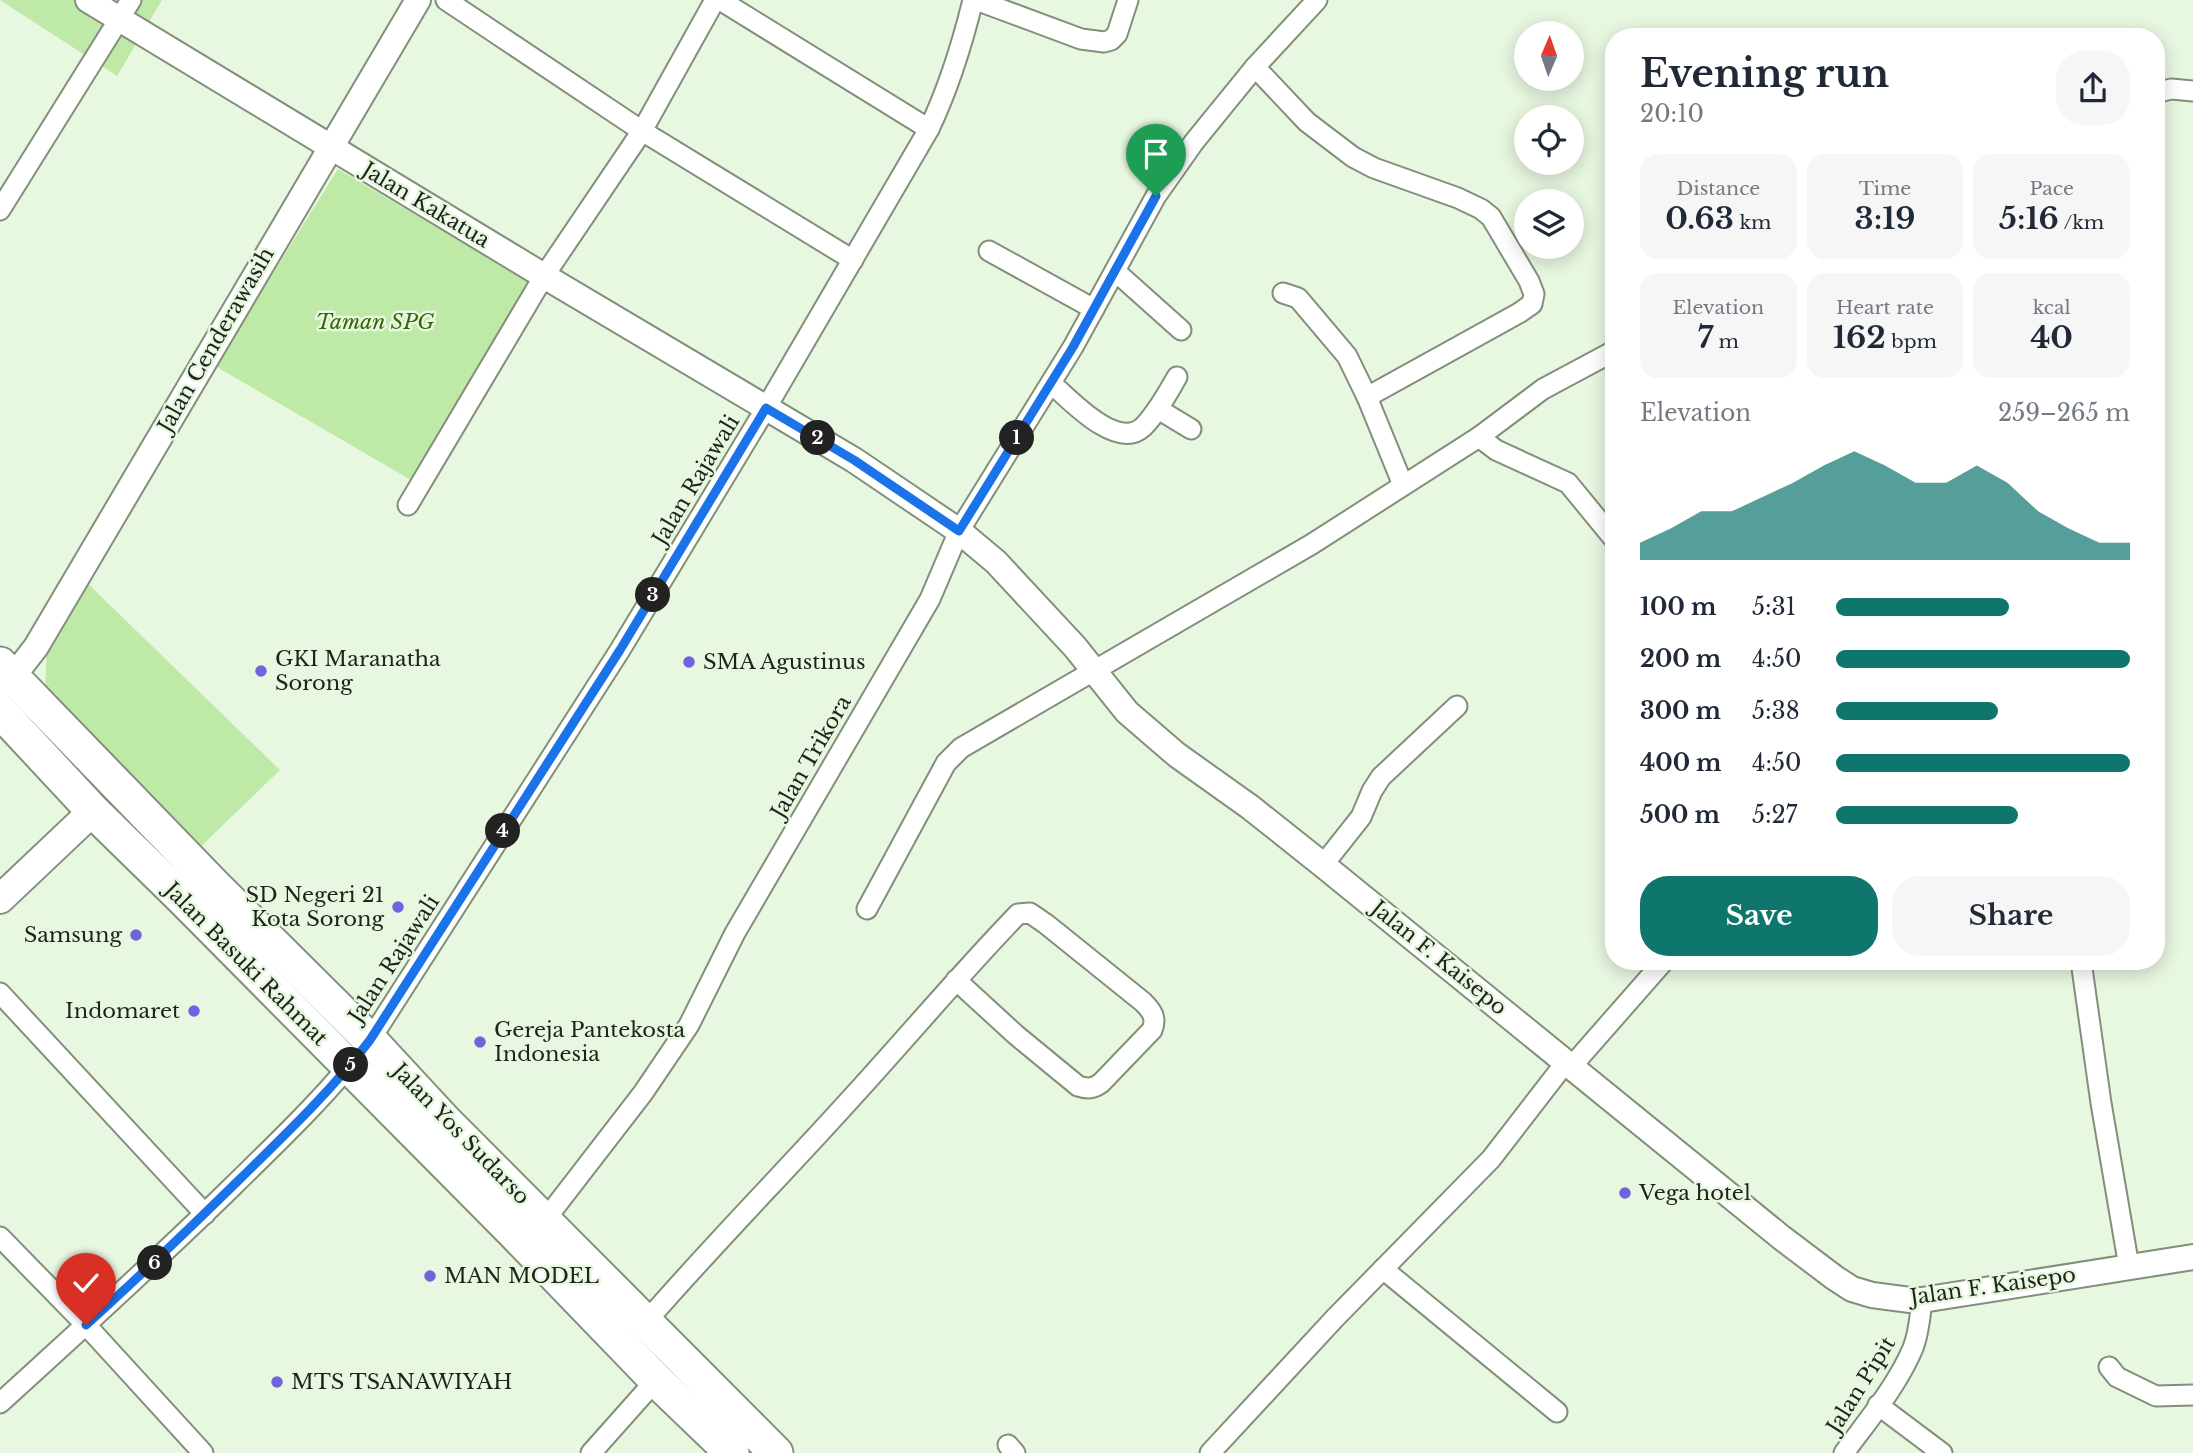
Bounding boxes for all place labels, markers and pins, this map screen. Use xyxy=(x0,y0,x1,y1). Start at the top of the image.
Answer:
pin xyxy=(1126,124,1186,196)
pin: 2 xyxy=(800,420,836,456)
pin: 1 xyxy=(1000,420,1034,456)
pin: 3 xyxy=(636,578,670,612)
place label: GKI Maranatha Sorong xyxy=(275,646,441,696)
place label: SMA Agustinus xyxy=(703,649,866,675)
marker: SMA Agustinus xyxy=(681,654,697,670)
marker: GKI Maranatha Sorong xyxy=(253,663,269,679)
pin: 4 xyxy=(486,814,520,848)
place label: SD Negeri 21 Kota Sorong xyxy=(245,882,384,932)
marker: SD Negeri 21 Kota Sorong xyxy=(390,899,406,915)
place label: Samsung xyxy=(24,922,122,948)
marker: Samsung xyxy=(128,927,144,943)
place label: Indomaret xyxy=(65,998,180,1024)
marker: Indomaret xyxy=(186,1003,202,1019)
place label: Gereja Pantekosta Indonesia xyxy=(494,1017,686,1067)
marker: Gereja Pantekosta Indonesia xyxy=(472,1034,488,1050)
pin: 5 xyxy=(334,1048,368,1082)
place label: Vega hotel xyxy=(1638,1180,1751,1206)
marker: Vega hotel xyxy=(1617,1185,1633,1201)
pin: 6 xyxy=(138,1246,172,1280)
pin xyxy=(56,1253,116,1325)
place label: MAN MODEL xyxy=(444,1263,599,1289)
marker: MAN MODEL xyxy=(422,1268,438,1284)
place label: MTS TSANAWIYAH xyxy=(291,1369,512,1395)
marker: MTS TSANAWIYAH xyxy=(269,1374,285,1390)

